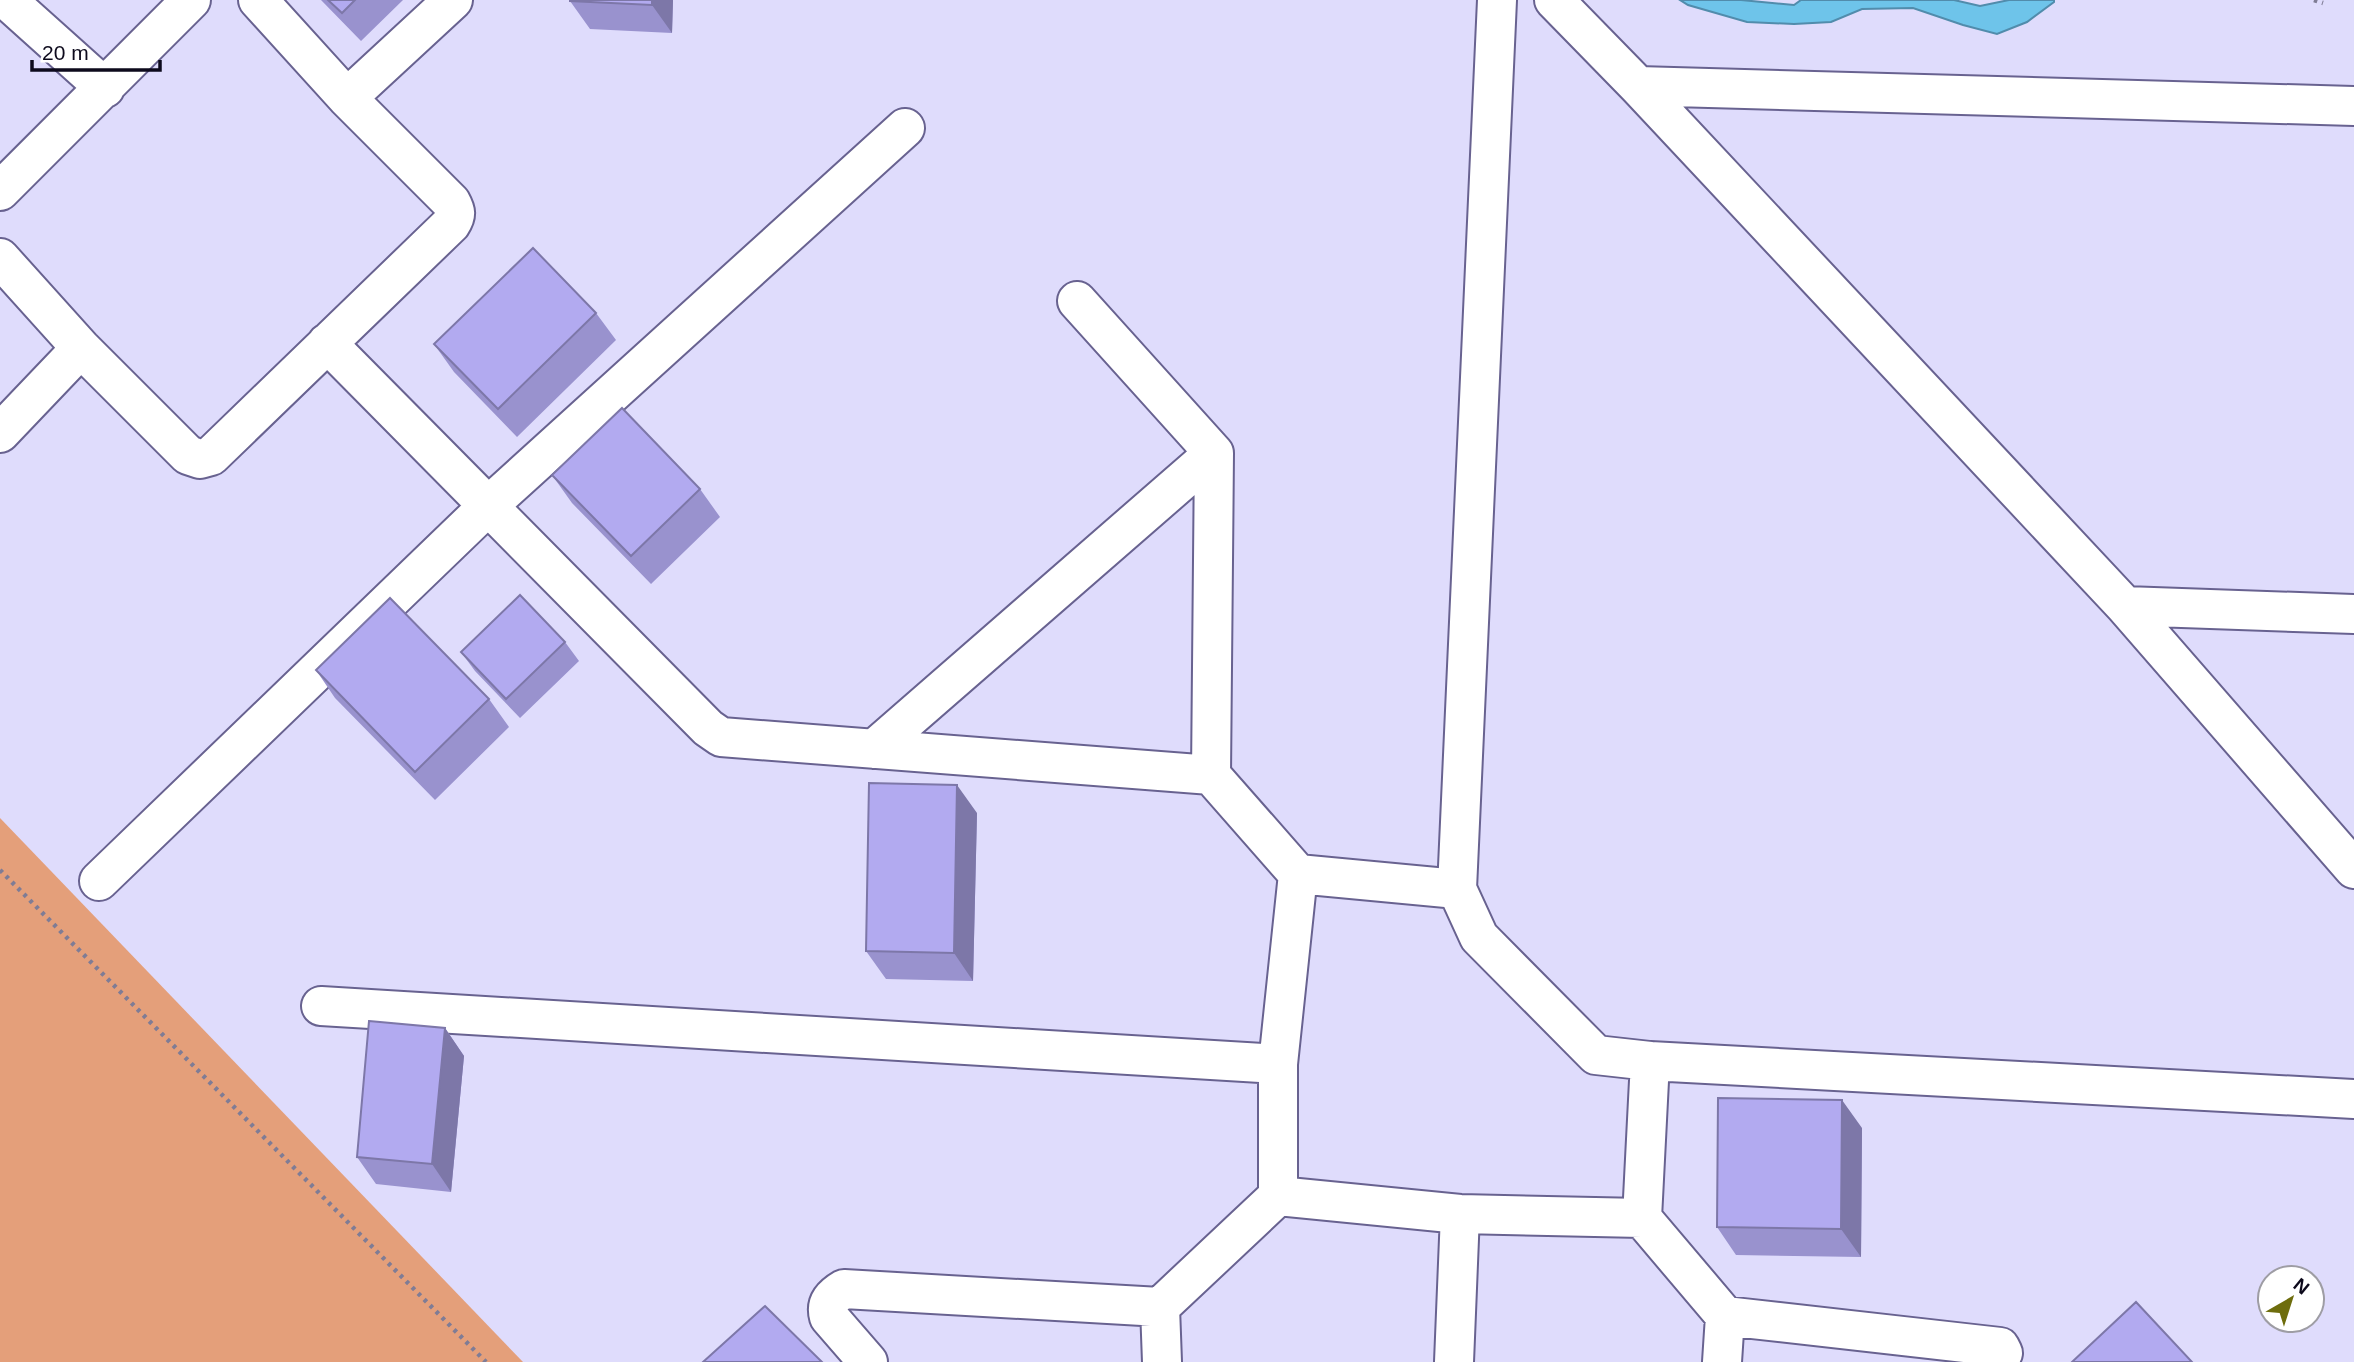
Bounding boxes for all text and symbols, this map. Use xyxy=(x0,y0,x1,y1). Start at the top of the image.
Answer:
scale bar xyxy=(32,28,159,72)
text: 20 m xyxy=(42,41,89,64)
north arrow xyxy=(2256,1264,2326,1334)
text: N xyxy=(2289,1274,2313,1299)

